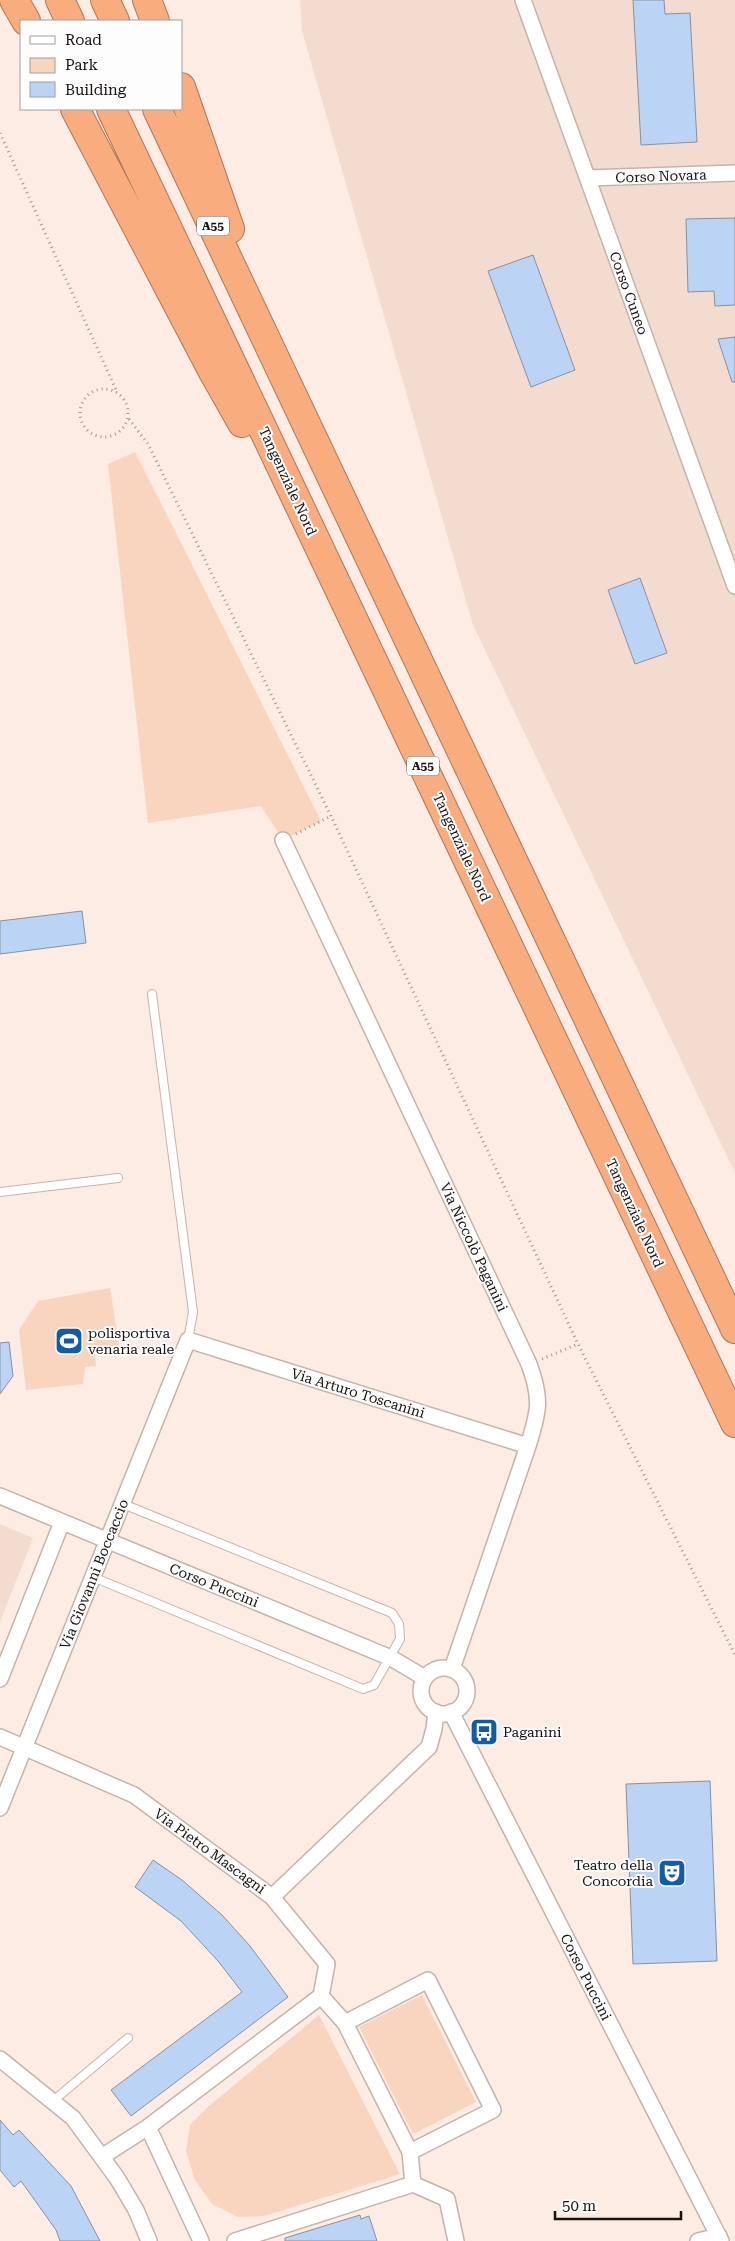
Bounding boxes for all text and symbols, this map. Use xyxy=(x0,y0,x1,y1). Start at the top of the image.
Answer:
legend xyxy=(20,20,182,110)
text: Road xyxy=(65,31,102,49)
text: Park xyxy=(65,56,99,74)
text: Building xyxy=(65,81,127,99)
street label: Corso Novara xyxy=(615,166,707,186)
road number: A55 xyxy=(197,217,229,236)
street label: Corso Cuneo xyxy=(607,249,651,337)
street label: Tangenziale Nord xyxy=(256,424,320,538)
road number: A55 xyxy=(407,756,439,776)
street label: Tangenziale Nord xyxy=(430,790,494,904)
street label: Tangenziale Nord xyxy=(603,1156,667,1270)
street label: Via Niccolò Paganini xyxy=(437,1180,511,1314)
place label: polisportiva venaria reale xyxy=(88,1325,175,1357)
sports icon: polisportiva venaria reale xyxy=(54,1326,84,1356)
street label: Via Arturo Toscanini xyxy=(289,1365,427,1421)
street label: Via Giovanni Boccaccio xyxy=(57,1497,131,1651)
street label: Corso Puccini xyxy=(167,1560,261,1610)
bus stop icon: Paganini xyxy=(469,1717,499,1747)
place label: Paganini xyxy=(503,1724,562,1740)
street label: Via Pietro Mascagni xyxy=(151,1805,269,1897)
place label: Teatro della Concordia xyxy=(574,1857,653,1889)
theatre icon: Teatro della Concordia xyxy=(657,1858,687,1888)
street label: Corso Puccini xyxy=(557,1931,615,2023)
scale bar xyxy=(555,2188,681,2220)
text: 50 m xyxy=(562,2197,597,2215)

